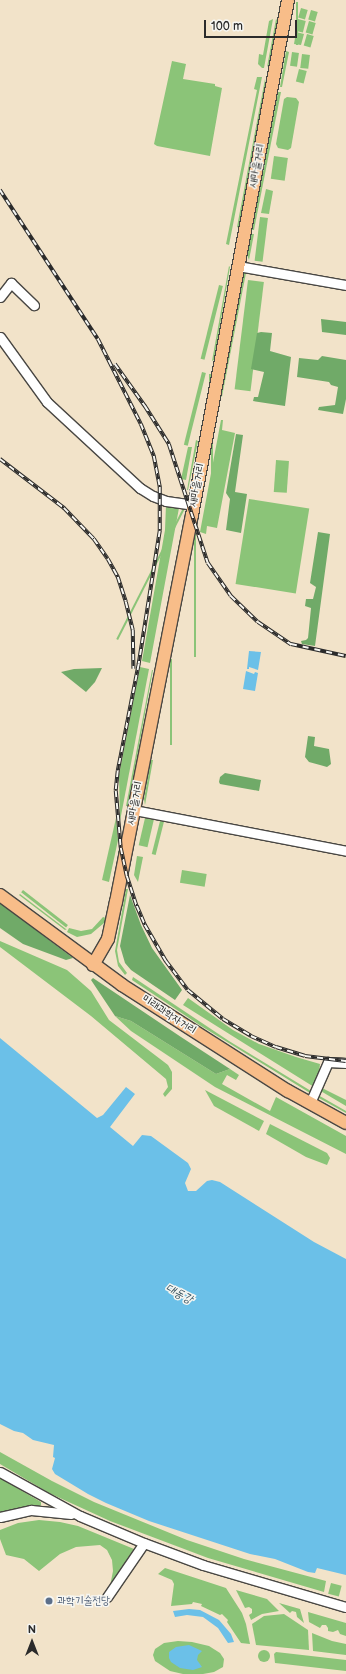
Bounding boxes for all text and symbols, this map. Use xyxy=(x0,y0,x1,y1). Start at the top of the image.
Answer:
scale bar xyxy=(206,12,299,38)
text: 100 m xyxy=(211,19,243,34)
street label: 새마을거리 xyxy=(246,143,268,189)
street label: 새마을거리 xyxy=(186,462,208,508)
street label: 새마을거리 xyxy=(124,780,146,826)
street label: 미래과학자거리 xyxy=(139,993,199,1037)
water label: 대동강 xyxy=(163,1281,195,1307)
place label: 과학기술전당 xyxy=(57,1594,110,1608)
marker: 과학기술전당 xyxy=(44,1596,54,1606)
north arrow xyxy=(12,1622,52,1662)
text: N xyxy=(28,1623,36,1636)

